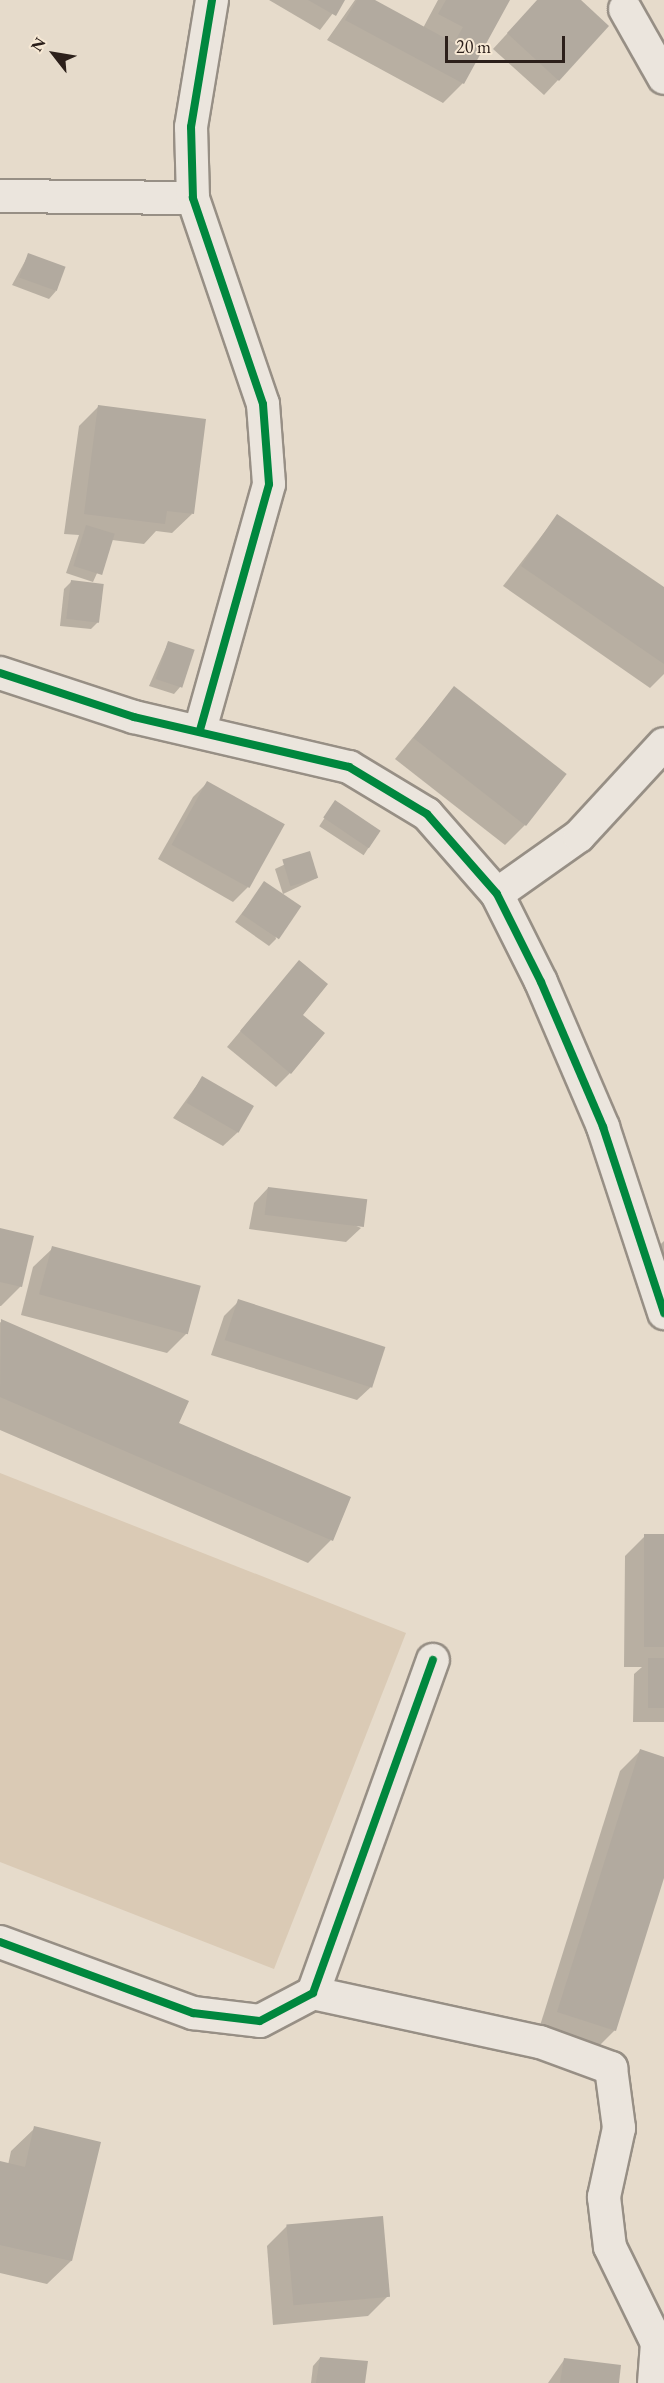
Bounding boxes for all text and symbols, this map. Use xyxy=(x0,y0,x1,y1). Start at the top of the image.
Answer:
north arrow xyxy=(24,24,84,84)
scale bar xyxy=(448,24,568,62)
text: N xyxy=(26,34,50,55)
text: 20 m xyxy=(456,35,491,58)

